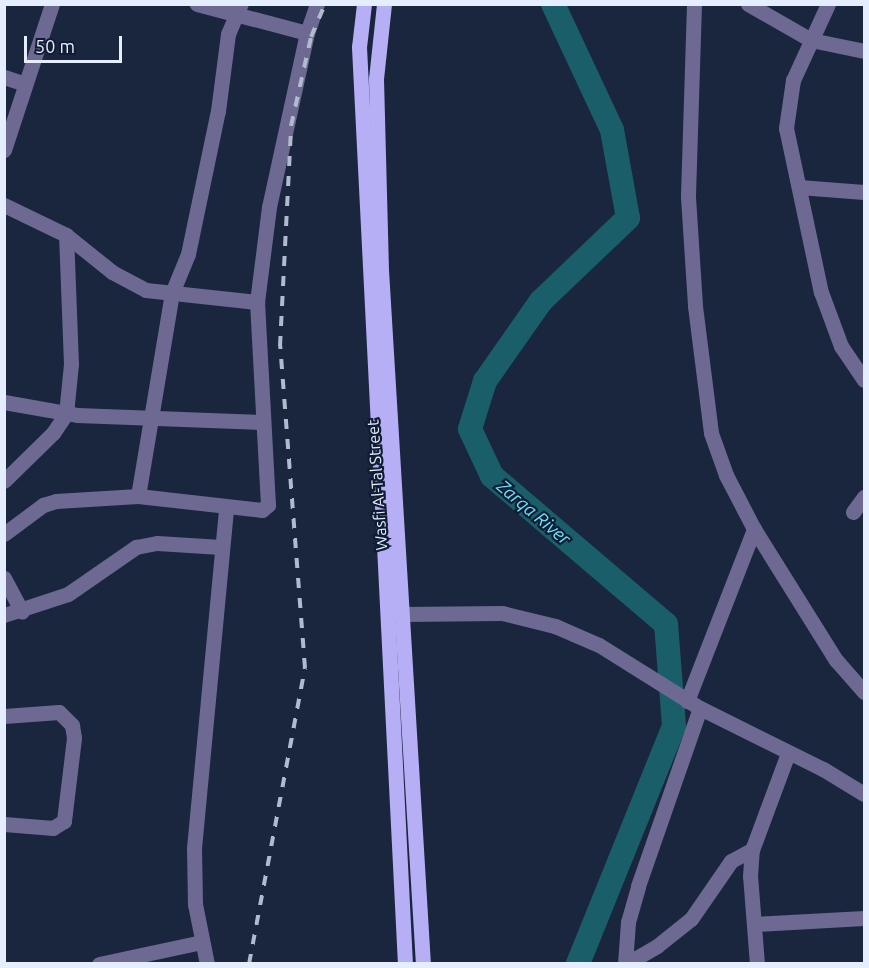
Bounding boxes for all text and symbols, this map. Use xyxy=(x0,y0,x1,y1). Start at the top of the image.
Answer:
scale bar xyxy=(27,24,124,62)
text: 50 m xyxy=(35,36,75,56)
street label: Wasfi Al-Tal Street xyxy=(363,419,391,551)
water label: Zarqa River xyxy=(493,475,575,549)

